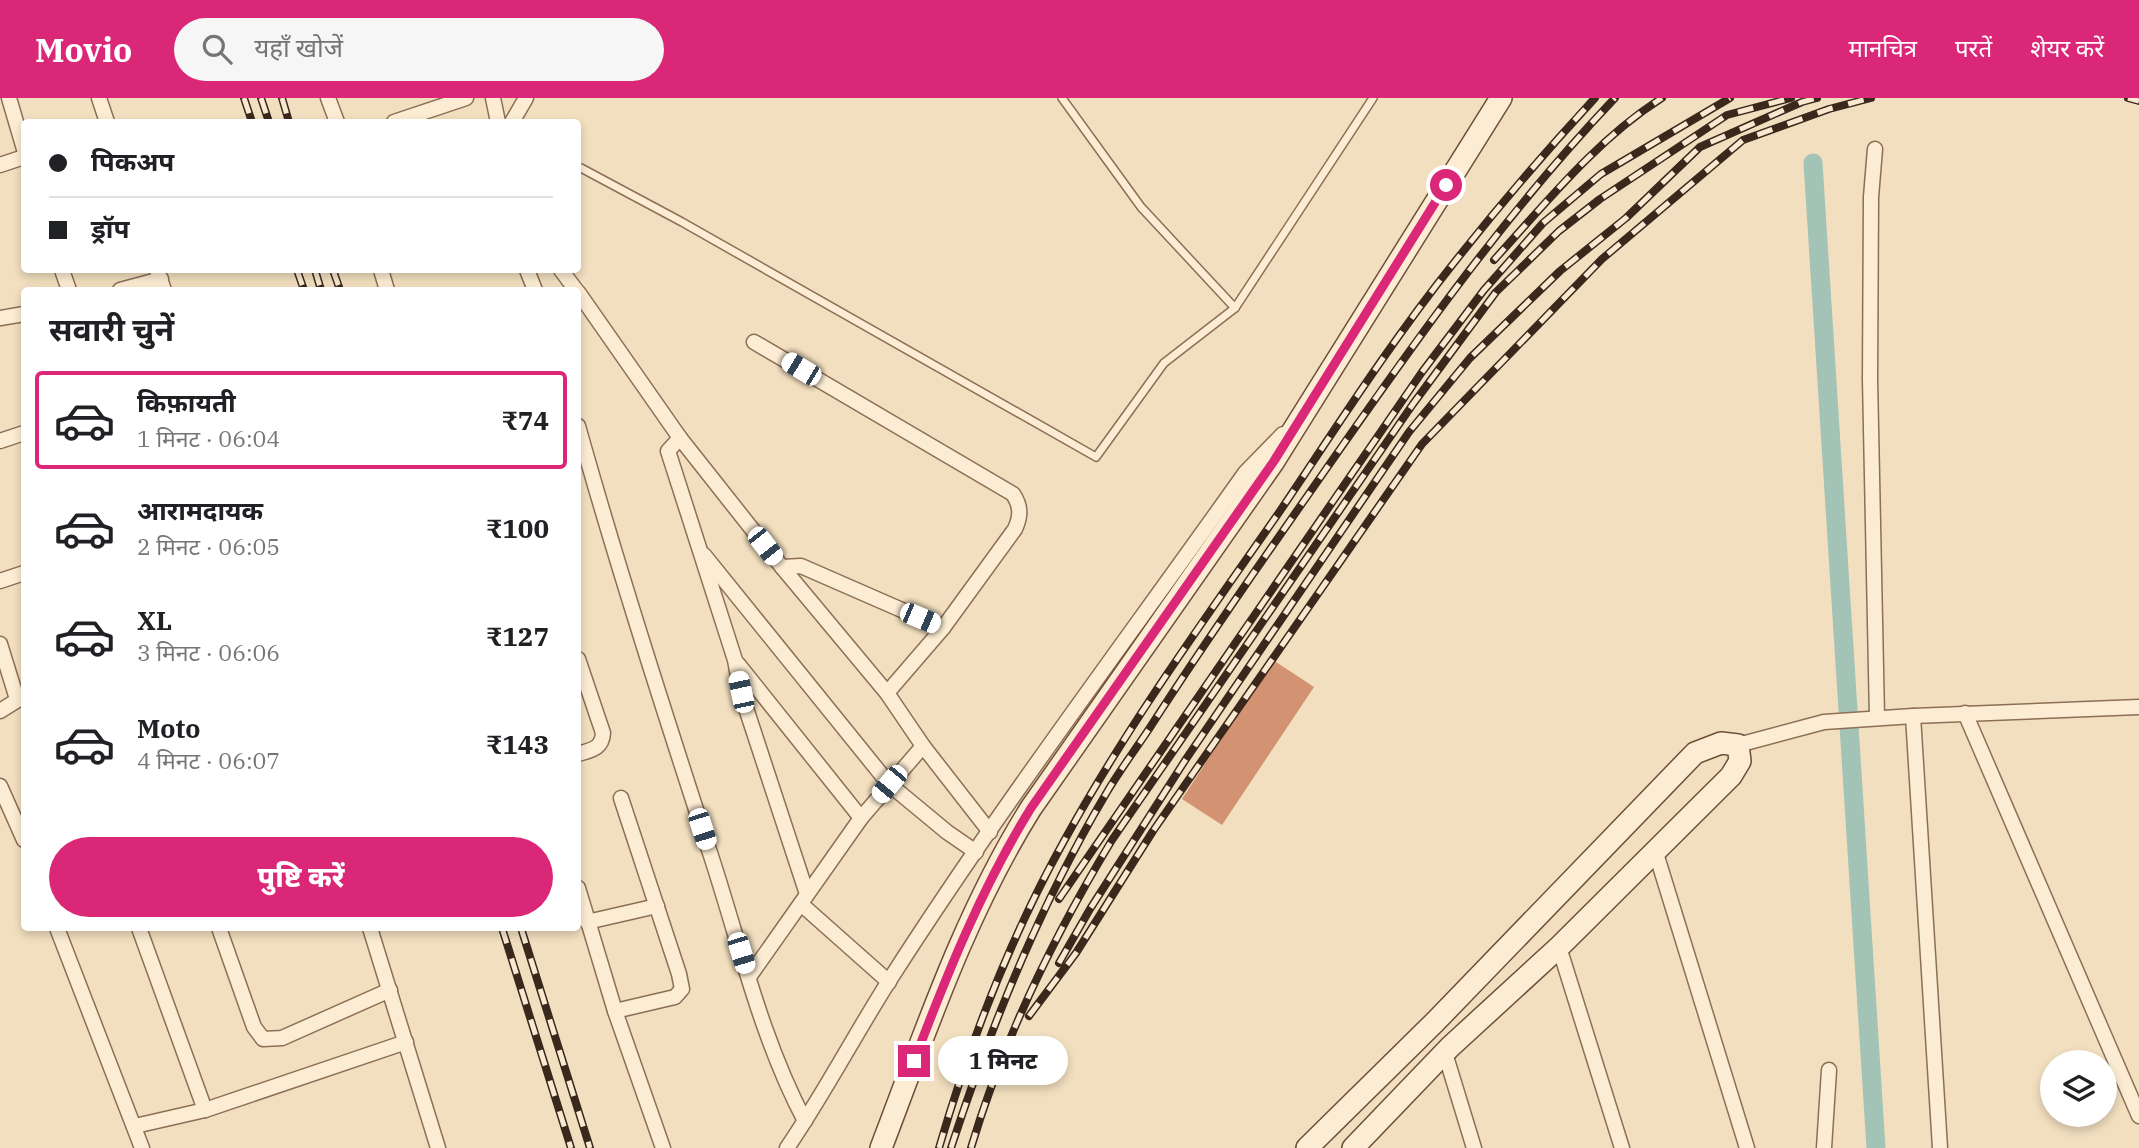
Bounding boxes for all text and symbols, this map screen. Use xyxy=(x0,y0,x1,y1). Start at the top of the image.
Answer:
search box xyxy=(174,18,664,81)
text: Movio xyxy=(35,28,132,71)
icon: search xyxy=(198,30,236,68)
text: यहाँ खोजें xyxy=(254,30,343,64)
text: मानचित्र xyxy=(1848,32,1917,64)
text: परतें xyxy=(1955,32,1992,64)
text: शेयर करें xyxy=(2030,32,2104,64)
text: पिकअप xyxy=(91,144,174,178)
route start xyxy=(1430,169,1462,201)
text: ड्रॉप xyxy=(91,211,129,245)
text: सवारी चुनें xyxy=(49,308,174,350)
car xyxy=(778,349,825,389)
text: किफ़ायती xyxy=(137,385,236,419)
icon: car xyxy=(53,389,116,452)
text: ₹74 xyxy=(501,403,549,437)
text: 1 मिनट · 06:04 xyxy=(137,423,280,453)
text: आरामदायक xyxy=(137,493,263,527)
icon: car xyxy=(53,497,116,560)
text: ₹100 xyxy=(486,511,549,545)
car xyxy=(744,523,787,569)
text: 2 मिनट · 06:05 xyxy=(137,531,280,561)
car xyxy=(897,600,944,636)
text: XL xyxy=(137,603,172,637)
icon: car xyxy=(53,605,116,668)
text: ₹127 xyxy=(486,619,549,653)
text: 3 मिनट · 06:06 xyxy=(137,637,280,667)
car xyxy=(727,669,756,715)
text: Moto xyxy=(137,711,200,745)
icon: car xyxy=(53,713,116,776)
text: ₹143 xyxy=(486,727,549,761)
text: 4 मिनट · 06:07 xyxy=(137,745,280,775)
car xyxy=(868,761,911,807)
car xyxy=(686,806,719,852)
button: पुष्टि करें xyxy=(49,837,553,917)
car xyxy=(725,930,758,976)
callout: 1 मिनट xyxy=(939,1037,1068,1086)
route end xyxy=(898,1045,930,1077)
text: 1 मिनट xyxy=(969,1045,1037,1075)
map controls xyxy=(2040,1050,2117,1127)
button: layers xyxy=(2040,1050,2117,1127)

